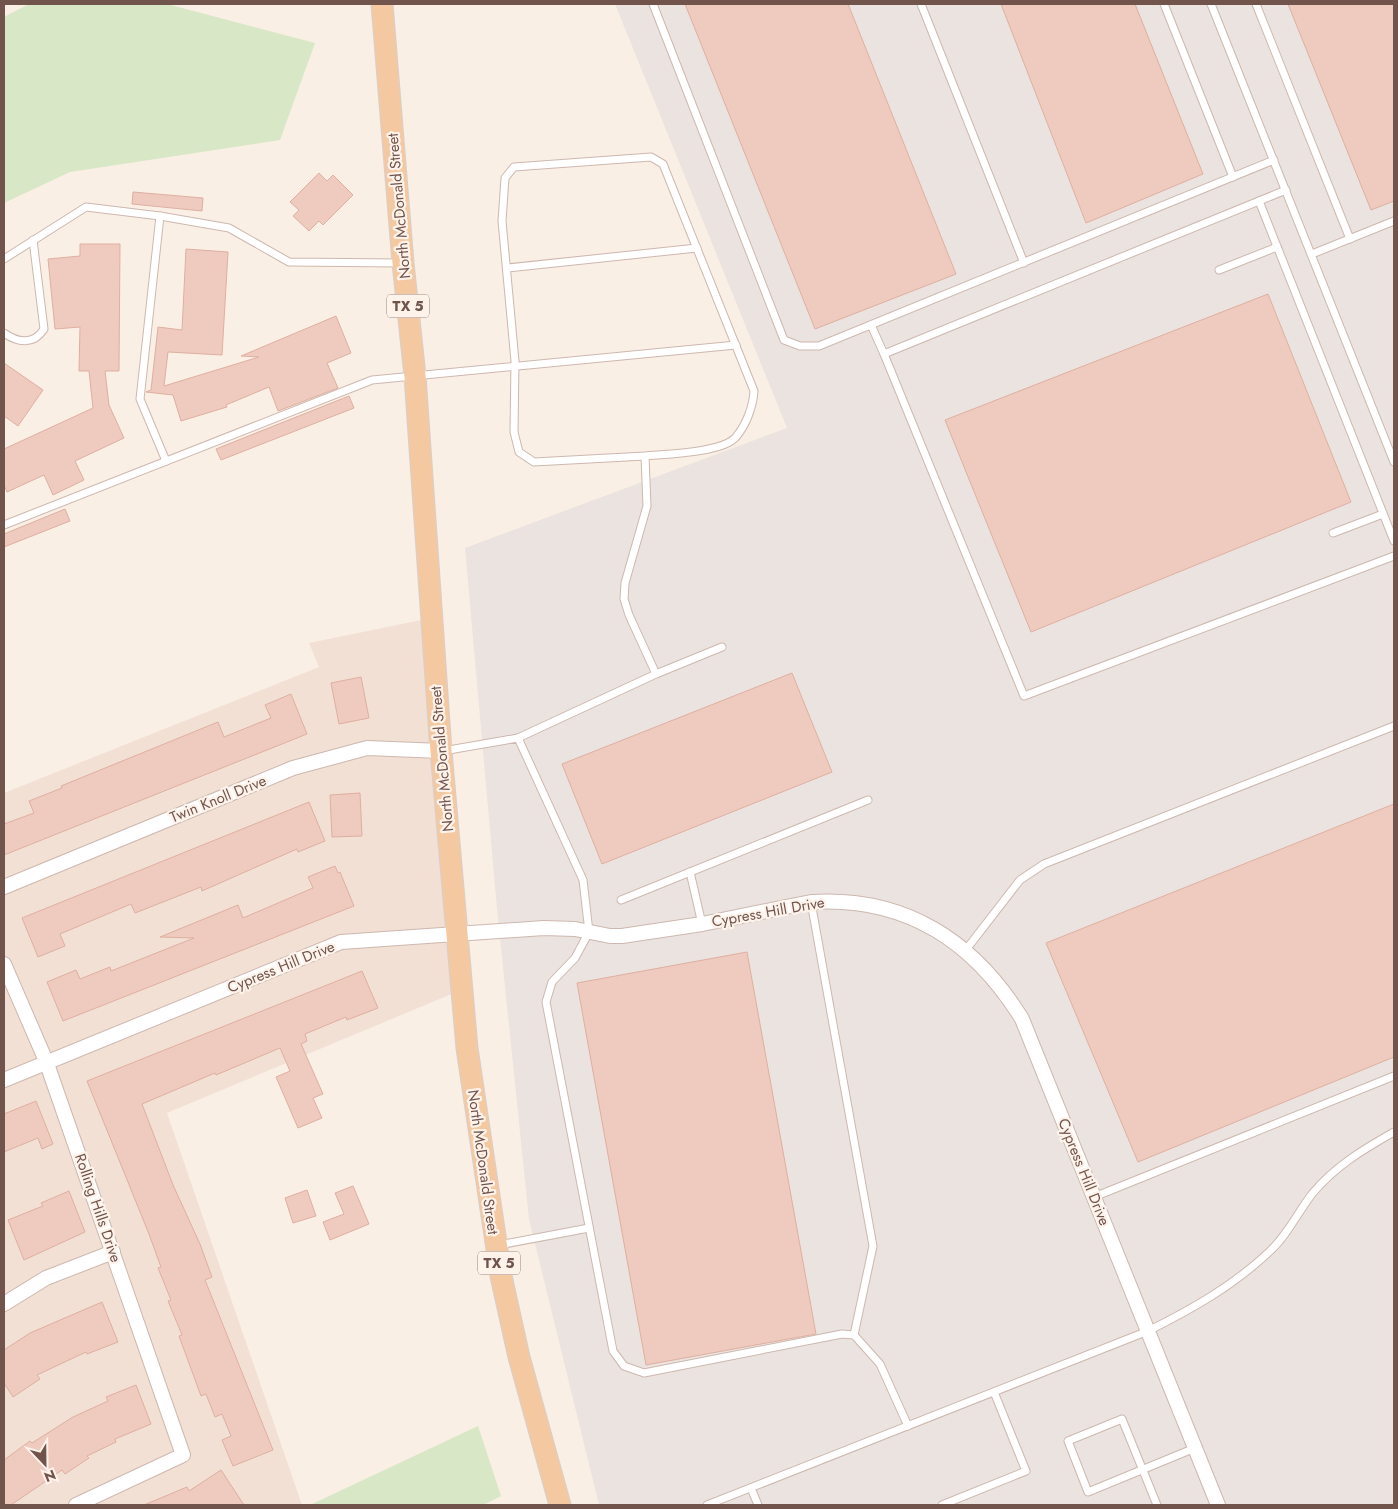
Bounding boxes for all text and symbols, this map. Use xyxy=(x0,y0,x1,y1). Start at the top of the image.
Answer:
street label: North McDonald Street xyxy=(382,132,416,280)
road number: TX 5 xyxy=(387,294,429,318)
street label: North McDonald Street xyxy=(425,685,459,833)
street label: Twin Knoll Drive xyxy=(166,770,270,828)
street label: Cypress Hill Drive xyxy=(710,891,826,933)
street label: Cypress Hill Drive xyxy=(224,935,338,999)
street label: North McDonald Street xyxy=(462,1088,504,1236)
street label: Cypress Hill Drive xyxy=(1052,1115,1116,1229)
street label: Rolling Hills Drive xyxy=(69,1151,127,1266)
road number: TX 5 xyxy=(478,1252,520,1274)
north arrow xyxy=(20,1439,70,1489)
text: N xyxy=(41,1465,59,1487)

